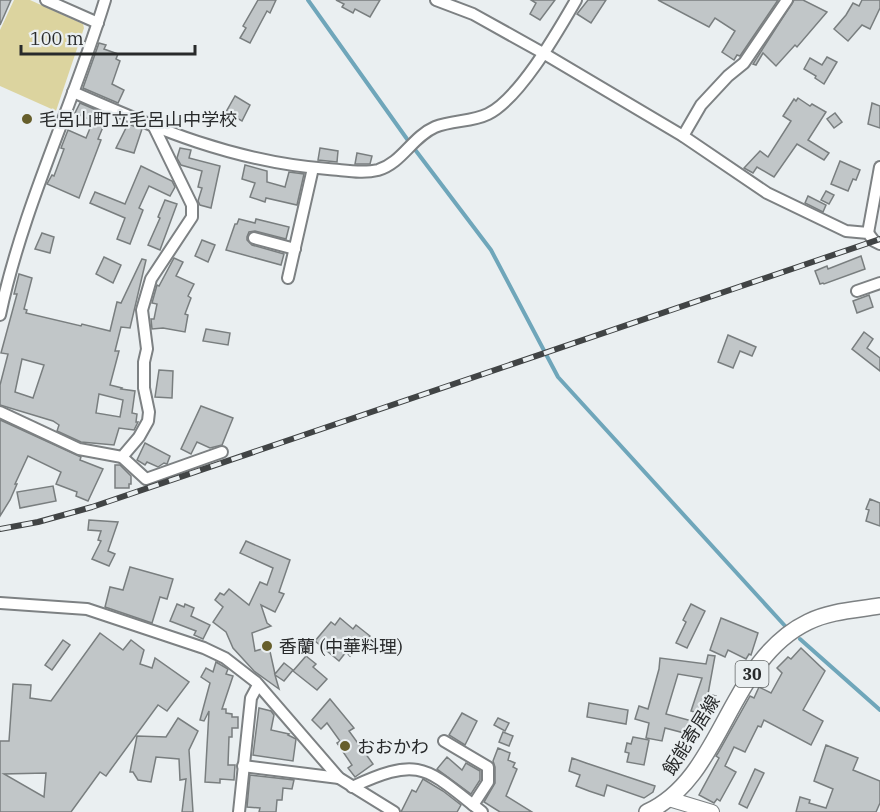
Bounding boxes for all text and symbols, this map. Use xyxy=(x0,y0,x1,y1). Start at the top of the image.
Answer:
scale bar xyxy=(21,18,195,56)
text: 100 m xyxy=(30,27,84,50)
place label: 毛呂山町立毛呂山中学校 xyxy=(39,108,237,131)
marker: 毛呂山町立毛呂山中学校 xyxy=(20,112,34,126)
place label: 香蘭 (中華料理) xyxy=(279,635,403,658)
marker: 香蘭 (中華料理) xyxy=(260,639,274,653)
road number: 30 xyxy=(736,661,768,687)
street label: 飯能寄居線 xyxy=(657,691,725,779)
place label: おおかわ xyxy=(357,735,429,758)
marker: おおかわ xyxy=(338,739,352,753)

